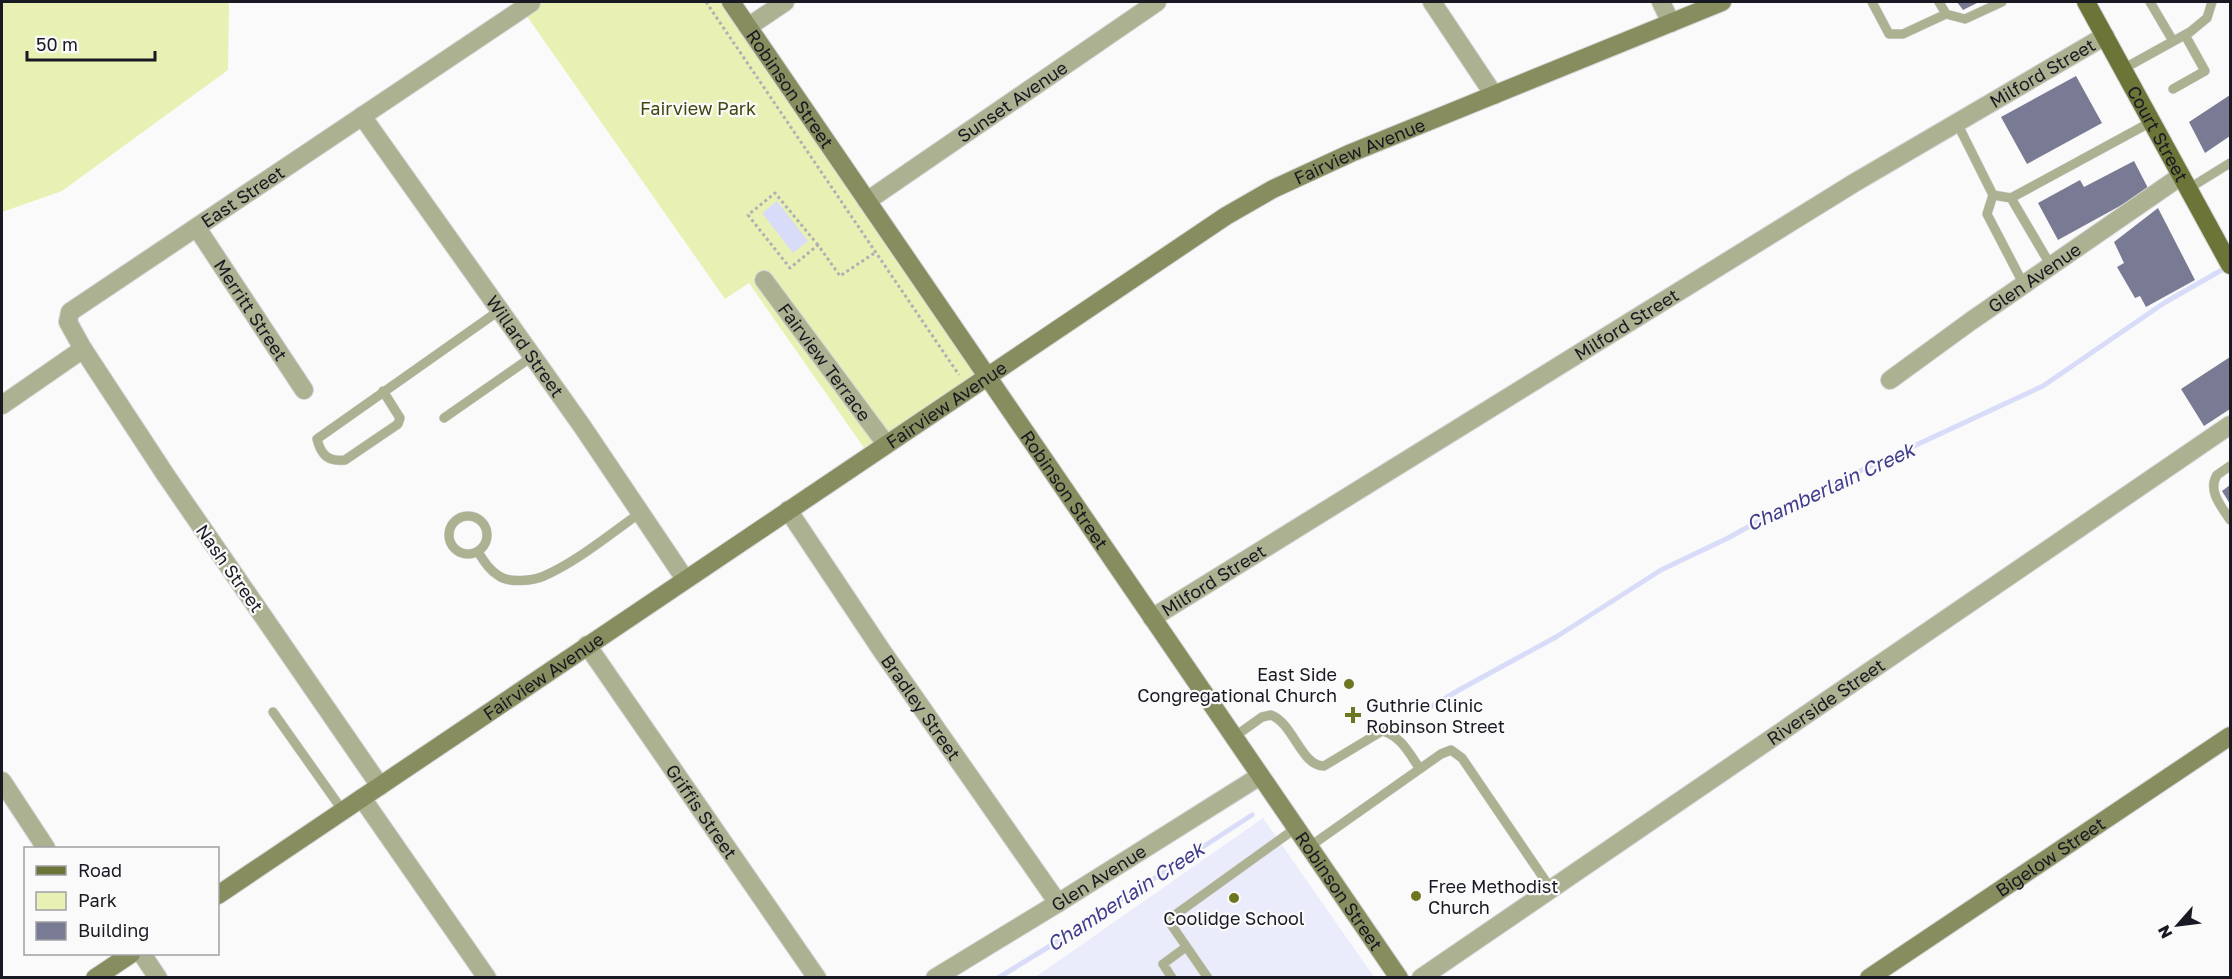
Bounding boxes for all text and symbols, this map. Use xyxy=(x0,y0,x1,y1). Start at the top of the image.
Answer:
scale bar xyxy=(27,24,154,62)
street label: Robinson Street xyxy=(742,25,839,152)
text: 50 m xyxy=(36,33,78,55)
street label: Milford Street xyxy=(1985,33,2099,112)
street label: Sunset Avenue xyxy=(953,56,1071,147)
street label: Court Street xyxy=(2123,82,2193,186)
park label: Fairview Park xyxy=(640,97,756,119)
street label: Fairview Avenue xyxy=(1290,113,1428,189)
street label: East Street xyxy=(197,161,288,232)
street label: Glen Avenue xyxy=(1984,238,2085,317)
street label: Merritt Street xyxy=(210,255,292,365)
street label: Milford Street xyxy=(1570,283,1683,365)
street label: Willard Street xyxy=(482,291,569,401)
street label: Fairview Terrace xyxy=(774,299,876,425)
street label: Fairview Avenue xyxy=(882,356,1011,453)
street label: Robinson Street xyxy=(1016,426,1113,553)
water label: Chamberlain Creek xyxy=(1742,435,1920,535)
street label: Nash Street xyxy=(192,520,268,616)
street label: Milford Street xyxy=(1157,539,1269,621)
street label: Fairview Avenue xyxy=(479,628,608,724)
street label: Bradley Street xyxy=(877,650,966,764)
street label: Riverside Street xyxy=(1762,653,1889,750)
place label: East Side Congregational Church xyxy=(1137,663,1337,706)
marker: East Side Congregational Church xyxy=(1342,677,1356,691)
place label: Guthrie Clinic Robinson Street xyxy=(1366,694,1505,737)
marker: Guthrie Clinic Robinson Street xyxy=(1344,706,1362,724)
street label: Griffis Street xyxy=(661,760,742,863)
street label: Bigelow Street xyxy=(1991,812,2109,901)
street label: Robinson Street xyxy=(1291,827,1388,954)
water label: Chamberlain Creek xyxy=(1042,835,1210,956)
street label: Glen Avenue xyxy=(1047,839,1150,916)
legend xyxy=(24,847,219,955)
text: Road xyxy=(78,859,122,881)
place label: Free Methodist Church xyxy=(1428,875,1559,918)
text: Park xyxy=(78,889,117,911)
marker: Free Methodist Church xyxy=(1409,889,1423,903)
marker: Coolidge School xyxy=(1227,891,1241,905)
north arrow xyxy=(2148,895,2208,955)
place label: Coolidge School xyxy=(1163,907,1305,929)
text: Building xyxy=(78,919,149,941)
text: N xyxy=(2153,922,2176,942)

